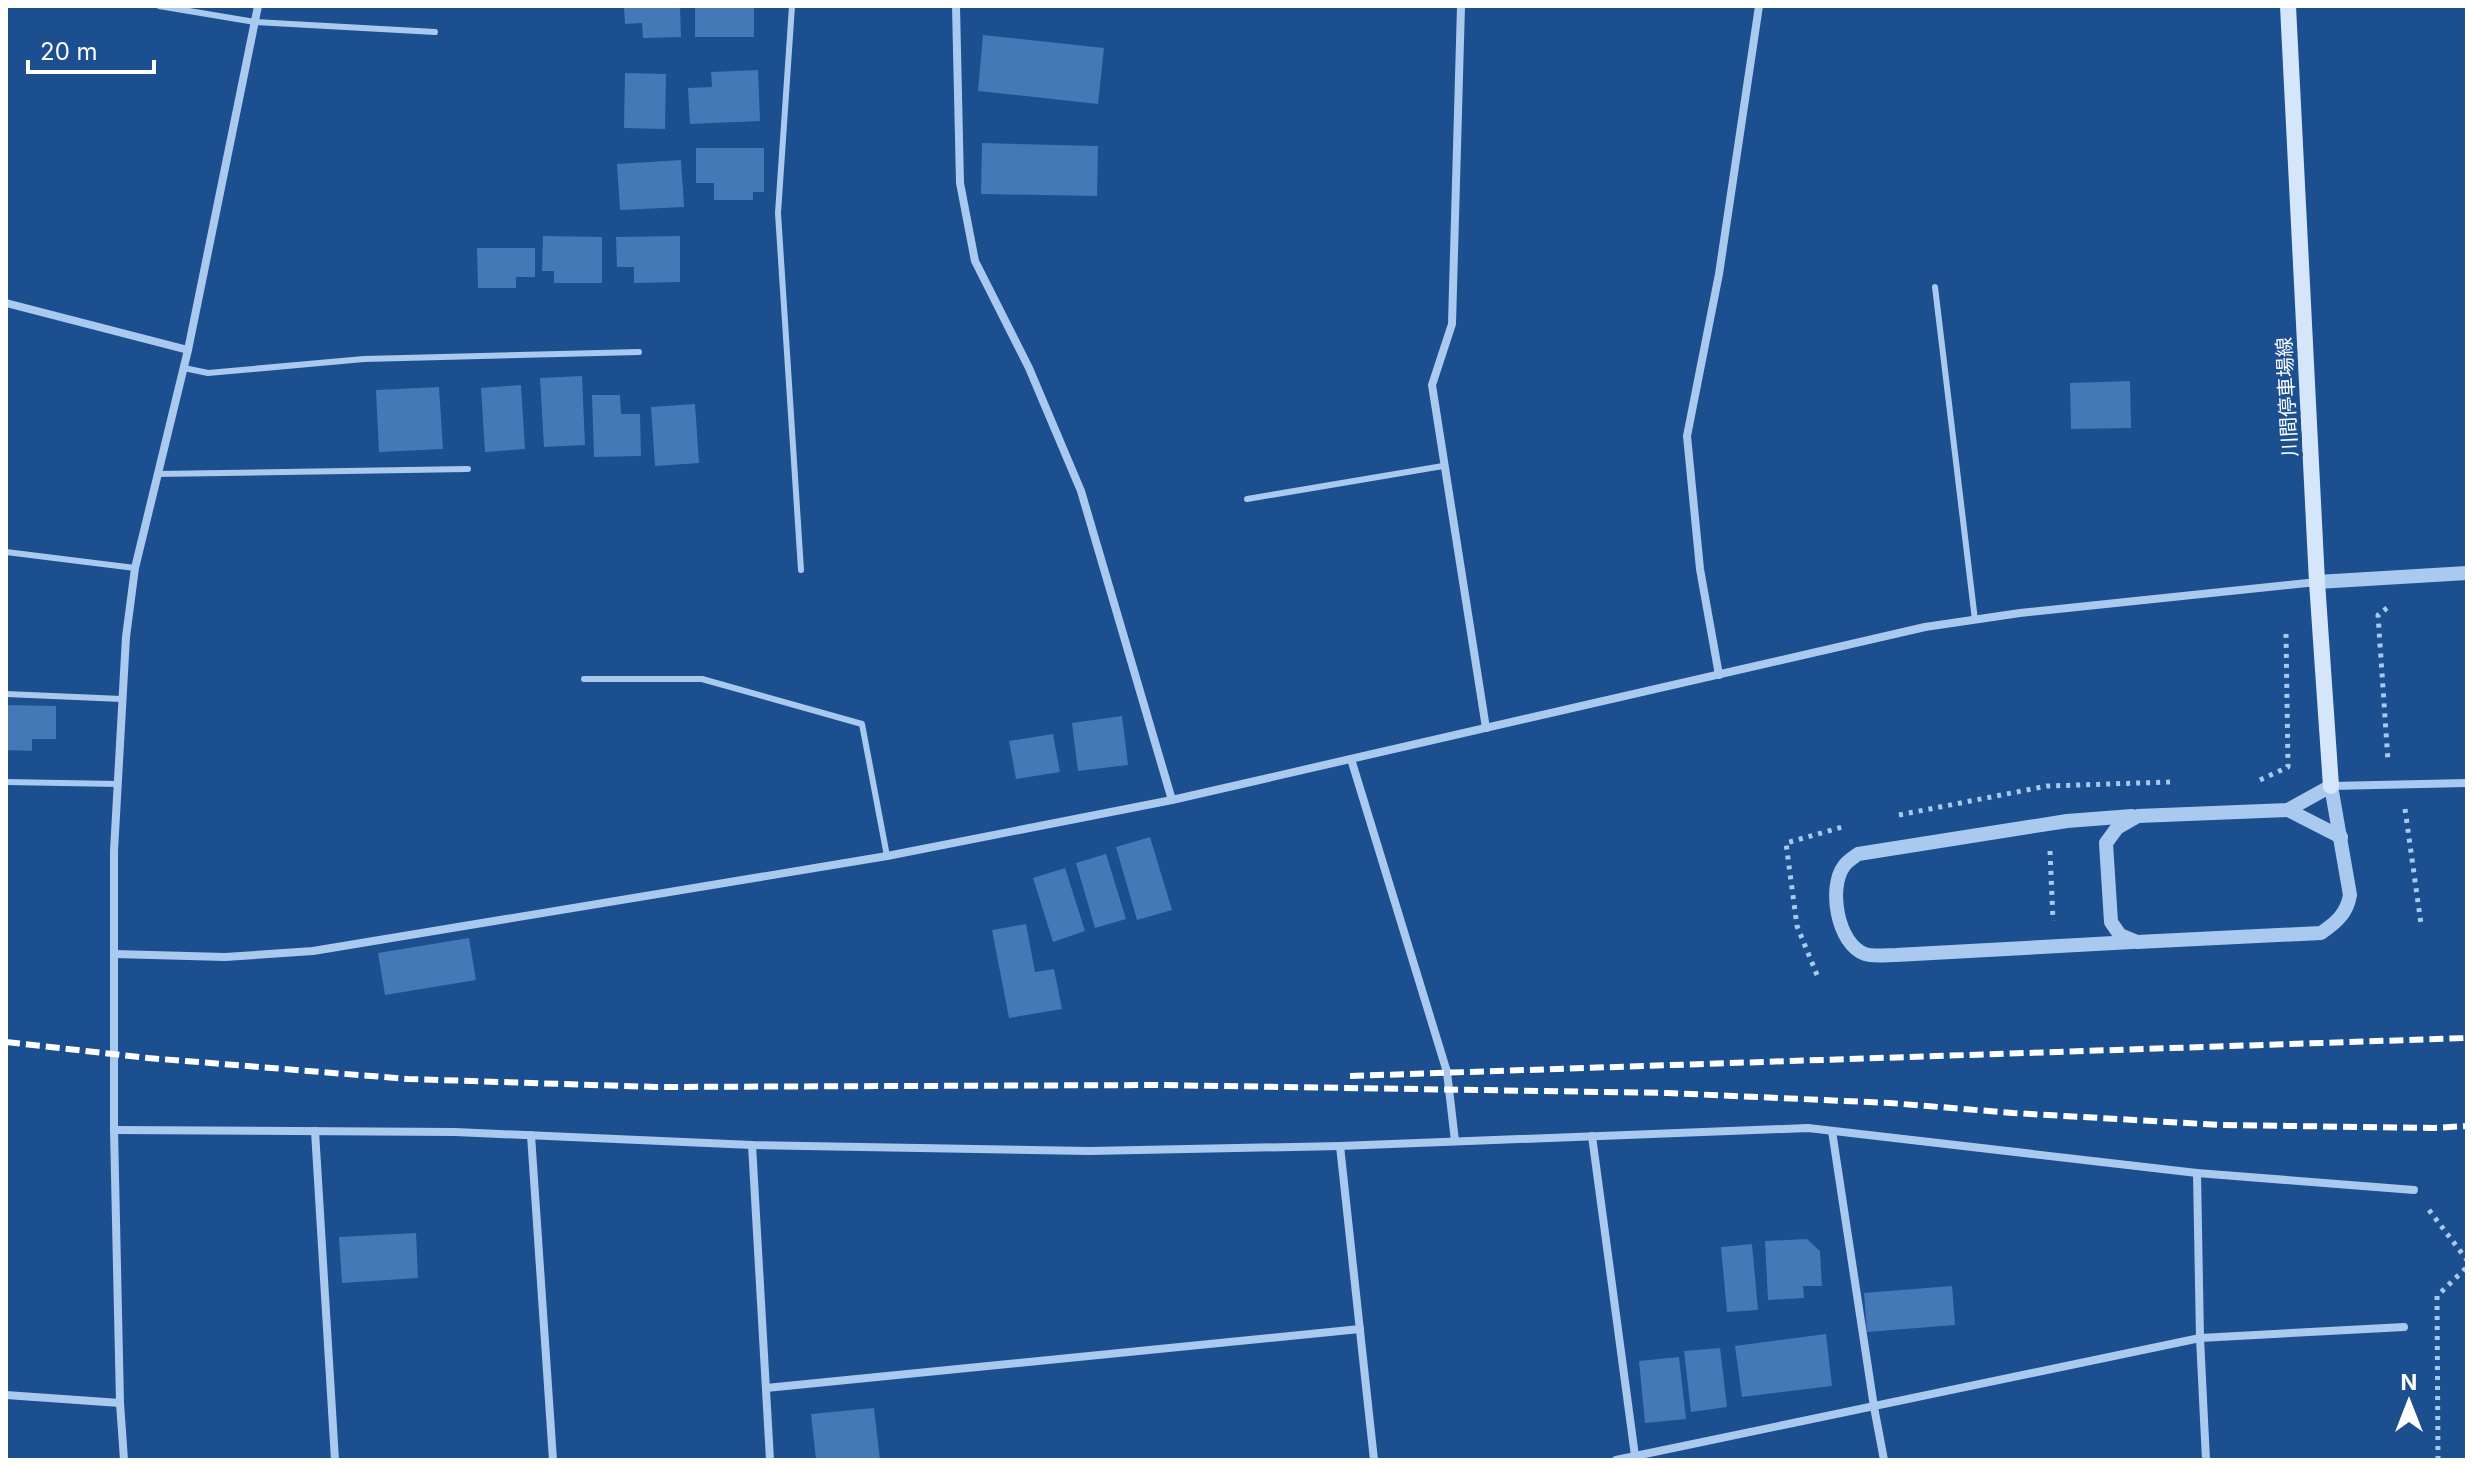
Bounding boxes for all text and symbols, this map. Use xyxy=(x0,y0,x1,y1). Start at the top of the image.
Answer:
scale bar xyxy=(28,24,154,74)
text: 20 m xyxy=(40,37,98,66)
street label: 川間停車場線 xyxy=(2272,336,2302,458)
north arrow xyxy=(2369,1362,2449,1442)
text: N xyxy=(2401,1369,2417,1395)

